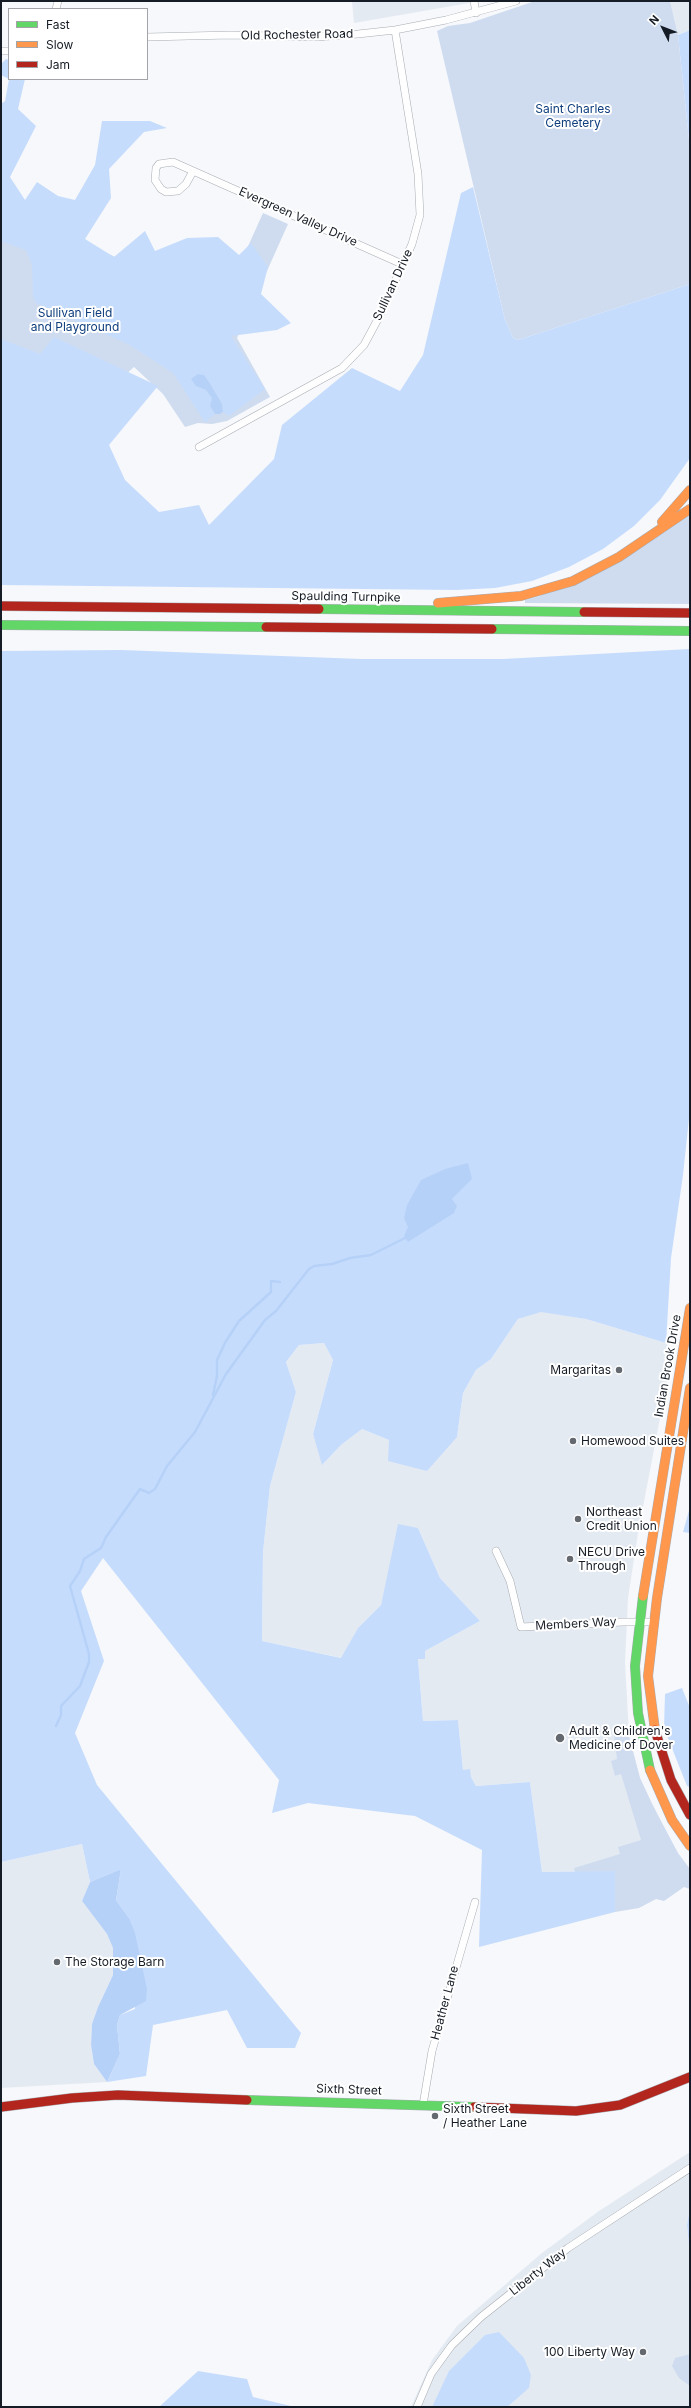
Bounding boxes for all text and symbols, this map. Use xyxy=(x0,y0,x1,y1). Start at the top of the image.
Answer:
legend xyxy=(8,8,148,80)
north arrow xyxy=(643,8,683,48)
text: N xyxy=(646,12,662,28)
text: Fast xyxy=(46,17,70,32)
street label: Old Rochester Road xyxy=(241,27,353,43)
text: Slow xyxy=(46,37,73,52)
text: Jam xyxy=(46,57,70,72)
park label: Saint Charles Cemetery xyxy=(535,102,611,130)
street label: Evergreen Valley Drive xyxy=(237,184,359,250)
street label: Sullivan Drive xyxy=(370,247,416,323)
park label: Sullivan Field and Playground xyxy=(31,306,119,334)
street label: Spaulding Turnpike xyxy=(291,589,401,605)
street label: Indian Brook Drive xyxy=(652,1314,684,1418)
place label: Margaritas xyxy=(550,1363,611,1377)
marker: Margaritas xyxy=(614,1365,624,1375)
place label: Homewood Suites xyxy=(581,1434,684,1448)
marker: Homewood Suites xyxy=(568,1436,578,1446)
place label: Northeast Credit Union xyxy=(586,1505,657,1533)
marker: Northeast Credit Union xyxy=(573,1514,583,1524)
place label: NECU Drive Through xyxy=(578,1545,645,1573)
marker: NECU Drive Through xyxy=(565,1554,575,1564)
street label: Members Way xyxy=(535,1615,617,1633)
place label: Adult & Children's Medicine of Dover xyxy=(569,1724,673,1752)
marker: Adult & Children's Medicine of Dover xyxy=(554,1732,566,1744)
place label: The Storage Barn xyxy=(65,1955,164,1969)
marker: The Storage Barn xyxy=(52,1957,62,1967)
street label: Heather Lane xyxy=(428,1964,462,2042)
street label: Sixth Street xyxy=(316,2082,382,2098)
place label: Sixth Street / Heather Lane xyxy=(443,2102,527,2130)
marker: Sixth Street / Heather Lane xyxy=(430,2111,440,2121)
street label: Liberty Way xyxy=(507,2246,569,2298)
place label: 100 Liberty Way xyxy=(544,2345,635,2359)
marker: 100 Liberty Way xyxy=(638,2347,648,2357)

